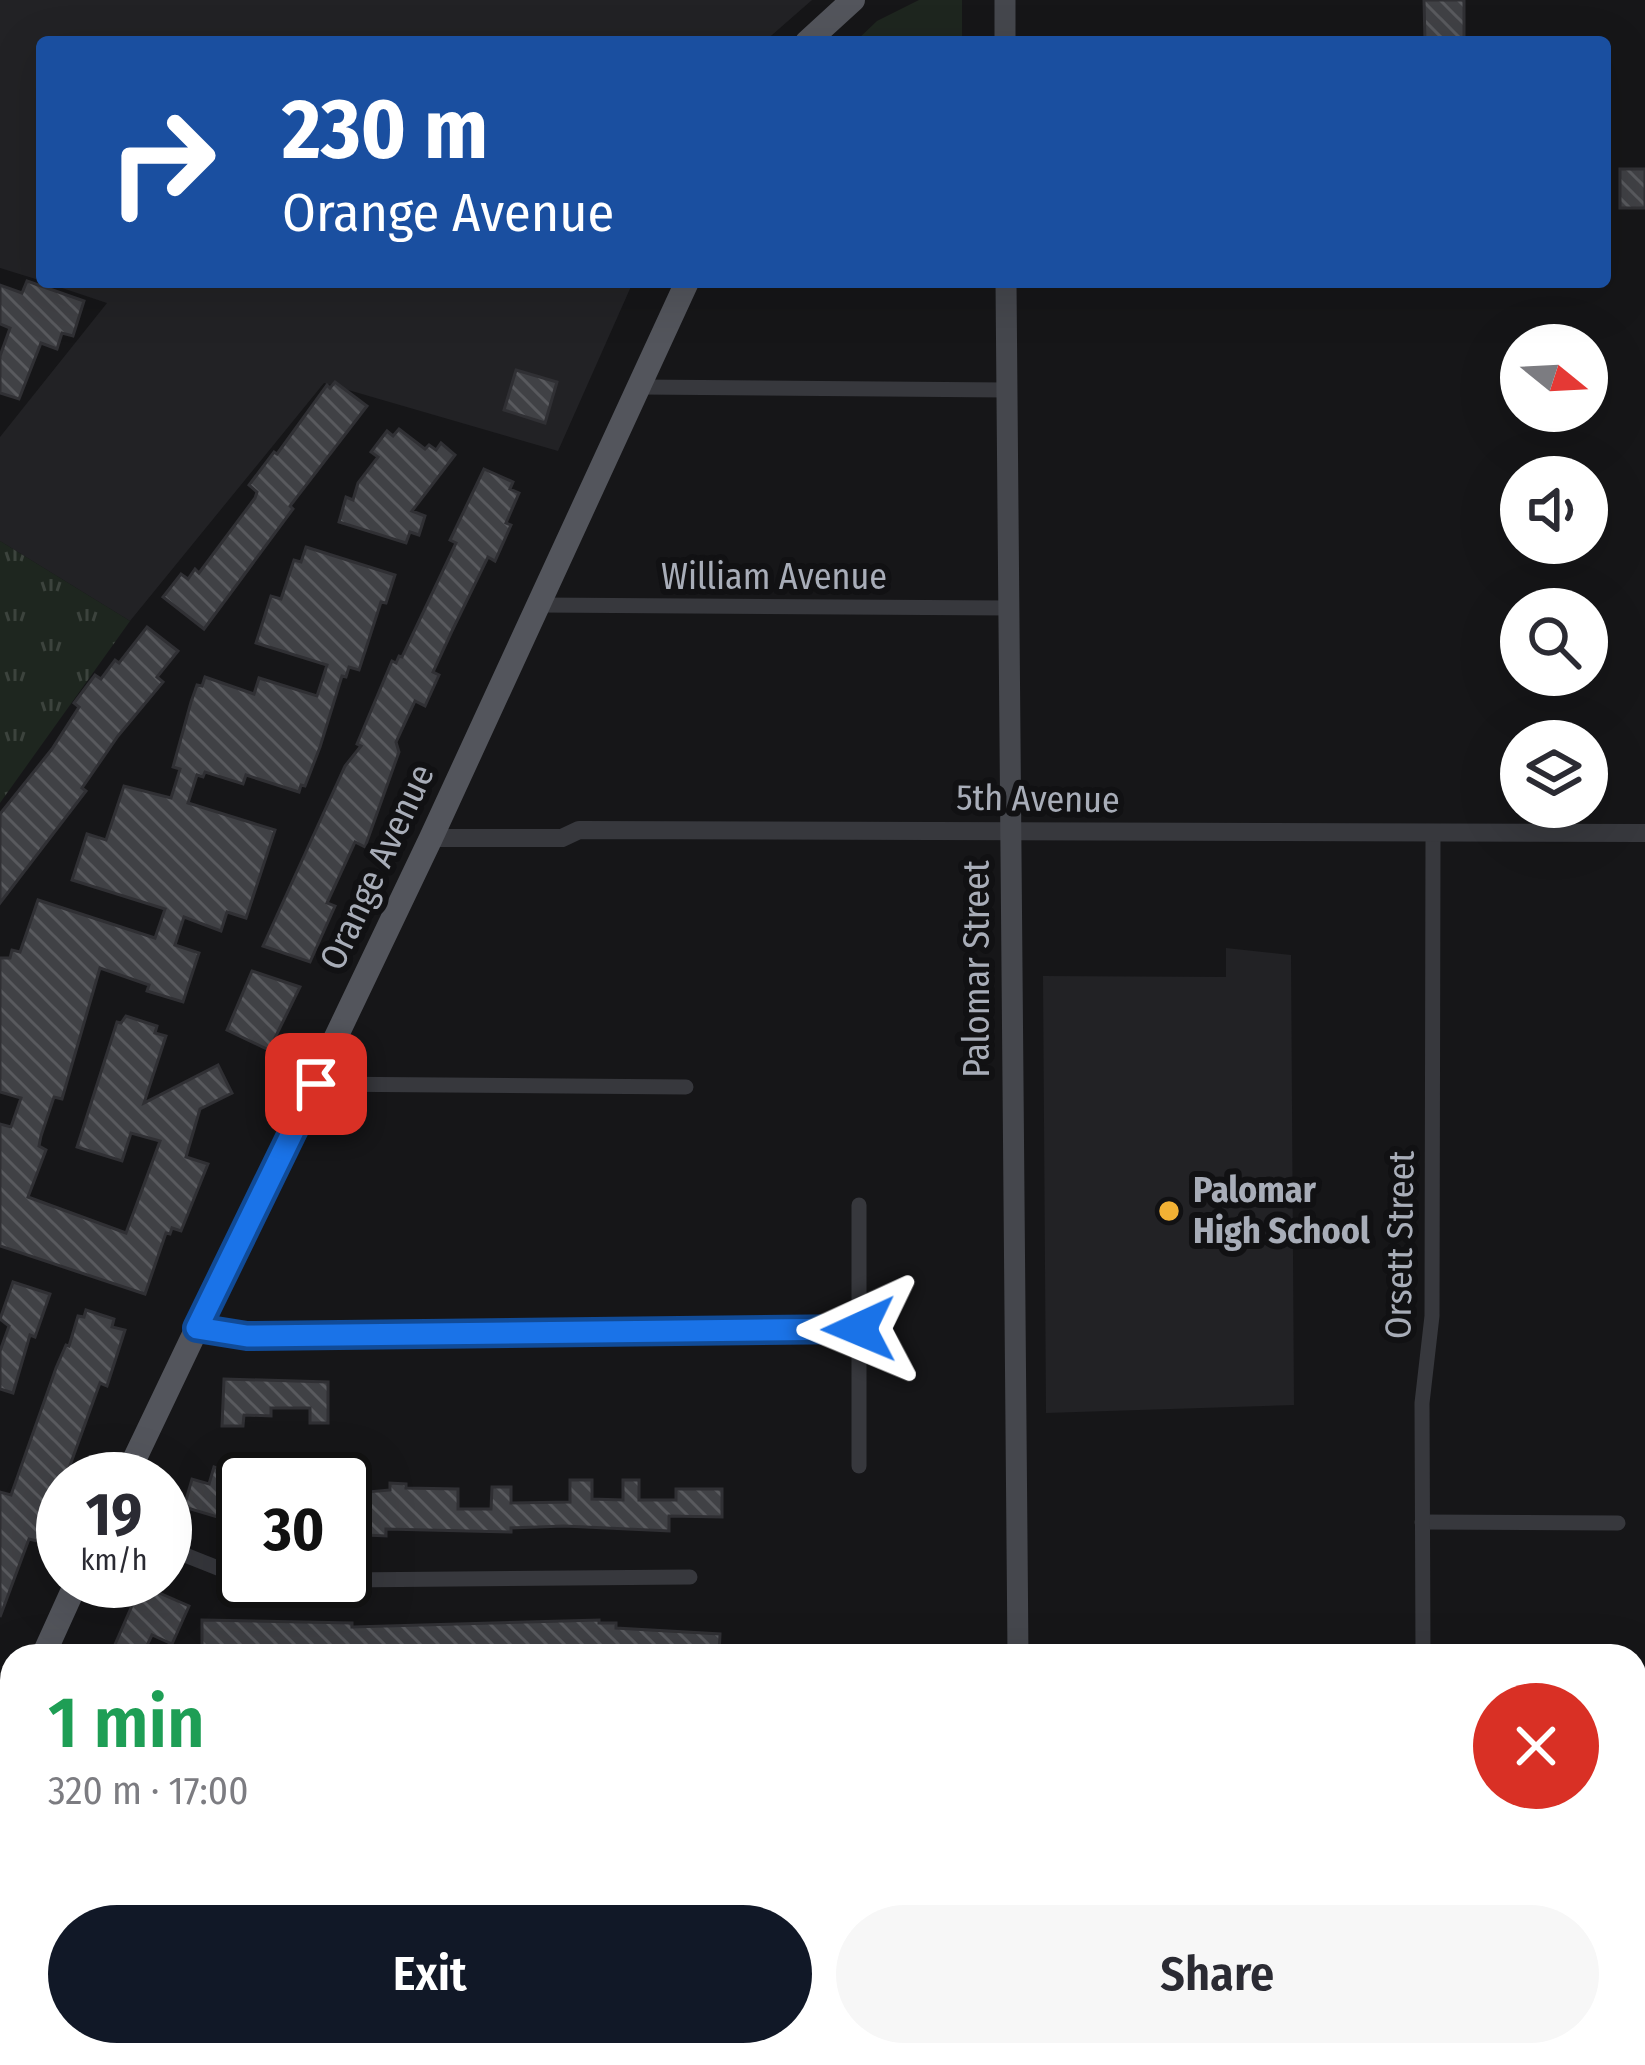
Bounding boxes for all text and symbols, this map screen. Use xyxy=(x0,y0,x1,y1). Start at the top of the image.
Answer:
text: 230 m xyxy=(282,79,488,180)
icon: right xyxy=(84,84,240,240)
text: Orange Avenue xyxy=(282,181,614,245)
north arrow xyxy=(1500,324,1608,432)
map controls xyxy=(1500,324,1608,828)
button: sound xyxy=(1500,456,1608,564)
street label: William Avenue xyxy=(661,555,887,599)
button: search xyxy=(1500,588,1608,696)
button: layers xyxy=(1500,720,1608,828)
street label: Orange Avenue xyxy=(310,757,444,977)
street label: 5th Avenue xyxy=(956,776,1120,822)
street label: Palomar Street xyxy=(955,860,999,1078)
pin xyxy=(265,1033,367,1135)
icon: arrive xyxy=(283,1051,349,1117)
street label: Orsett Street xyxy=(1376,1150,1424,1340)
place label: Palomar High School xyxy=(1193,1168,1370,1253)
marker: Palomar High School xyxy=(1156,1198,1182,1224)
position arrow xyxy=(796,1266,922,1392)
speed limit sign: 30 xyxy=(216,1452,372,1608)
text: 19 xyxy=(86,1479,142,1551)
text: km/h xyxy=(81,1542,147,1578)
text: 1 min xyxy=(48,1680,205,1766)
button: close xyxy=(1473,1683,1599,1809)
text: 320 m · 17:00 xyxy=(48,1768,248,1814)
button: Exit xyxy=(48,1905,812,2043)
button: Share xyxy=(836,1905,1599,2043)

